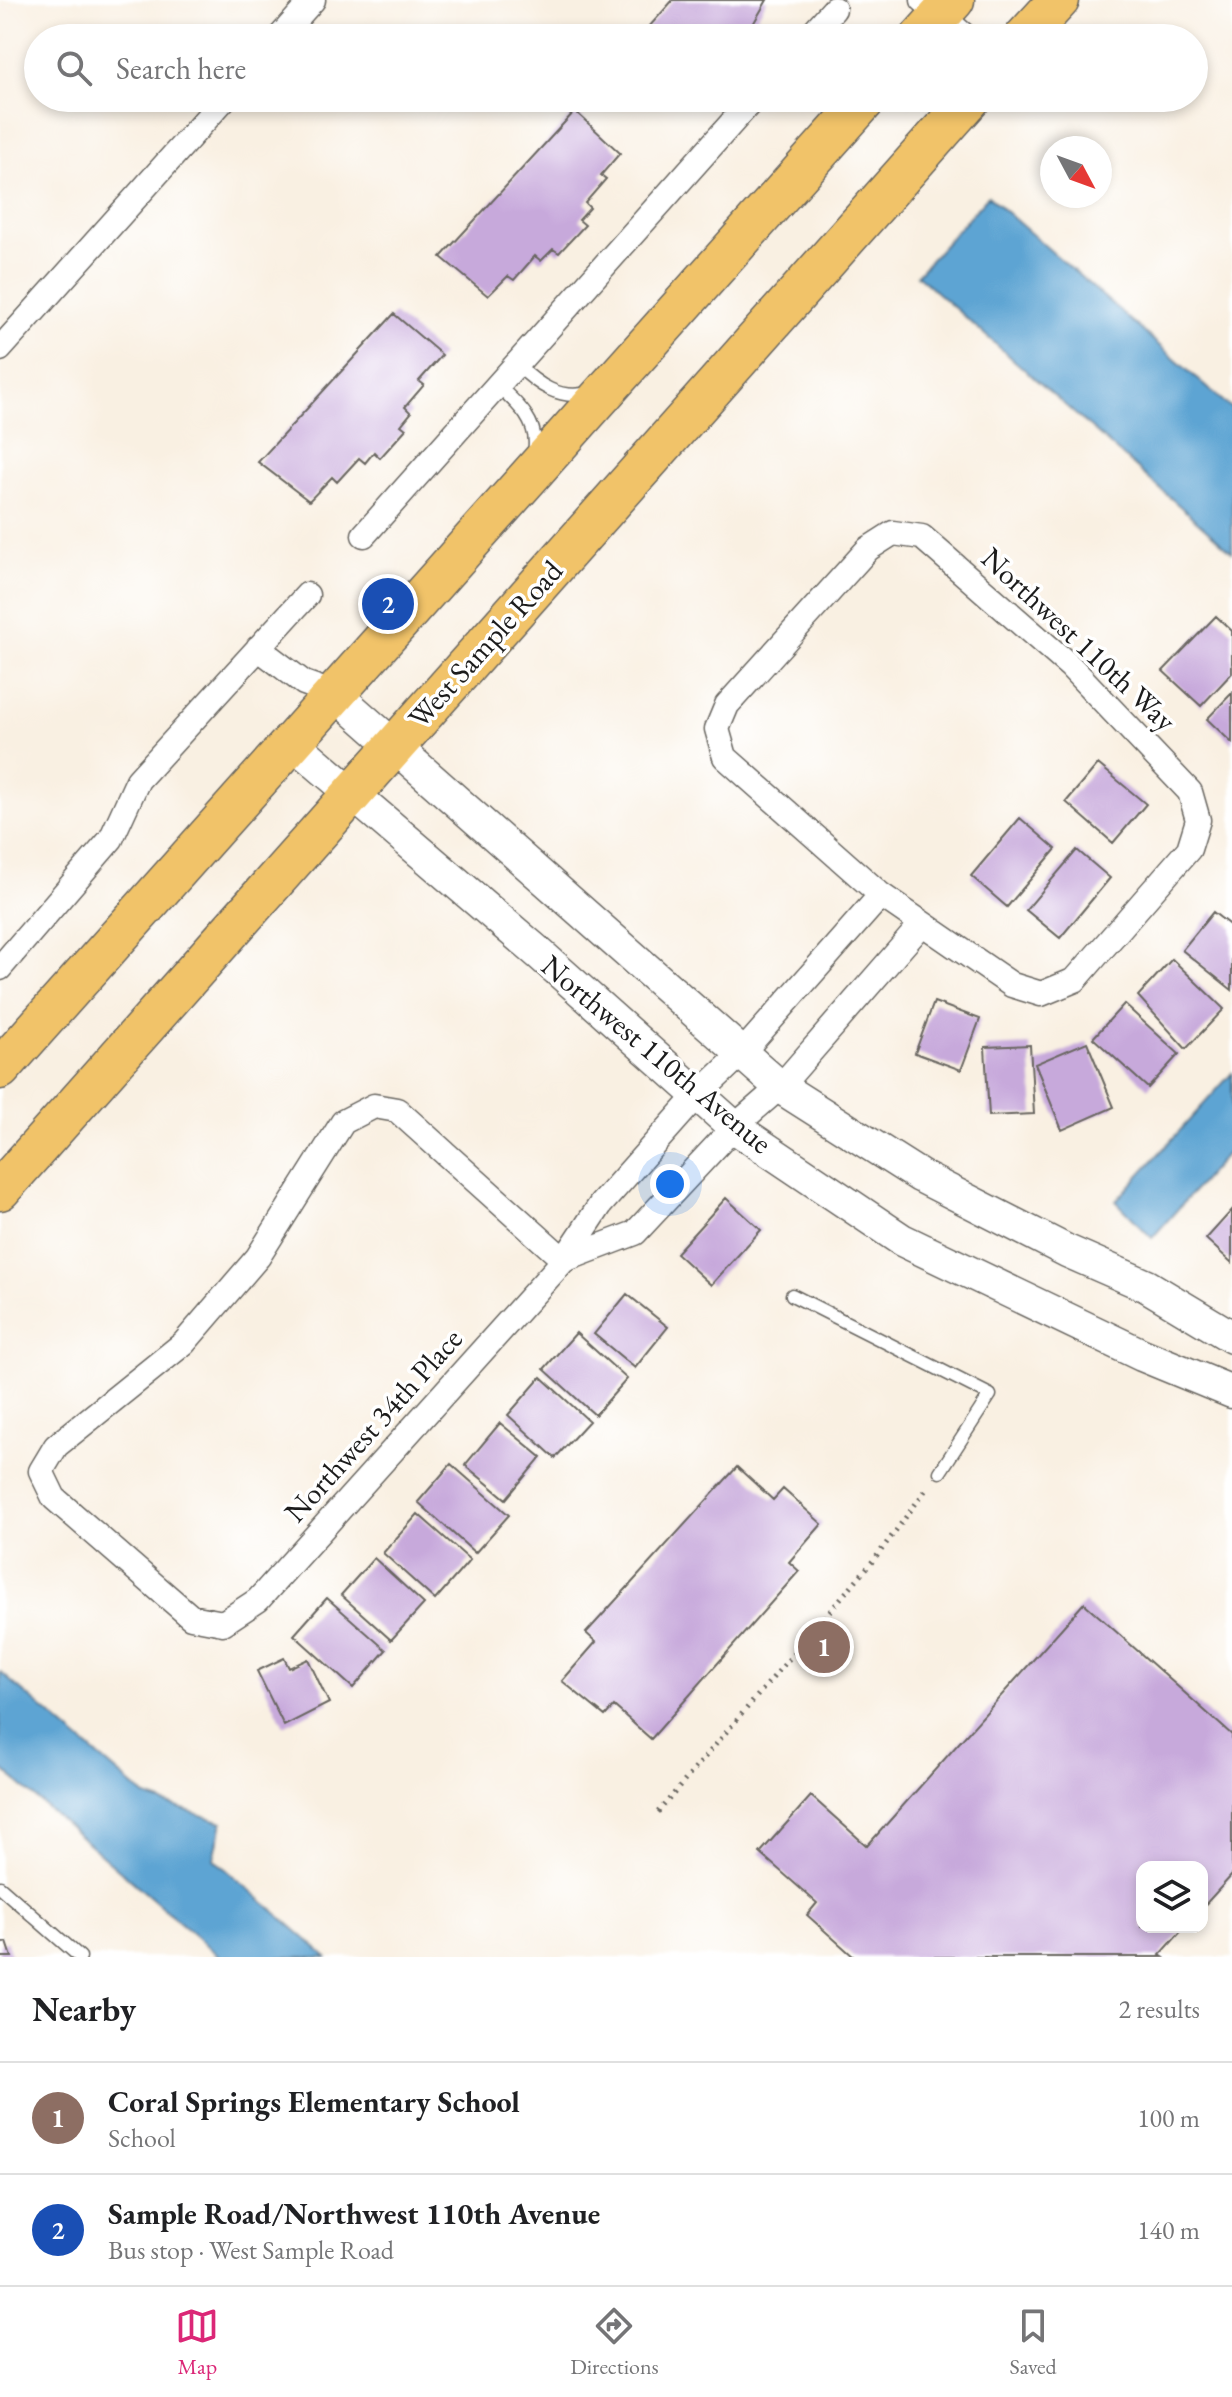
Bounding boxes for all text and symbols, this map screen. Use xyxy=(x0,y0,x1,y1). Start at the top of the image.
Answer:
search box xyxy=(24,24,1208,112)
icon: search xyxy=(52,46,96,90)
text: Search here xyxy=(116,49,246,88)
north arrow xyxy=(1040,136,1112,208)
street label: Northwest 110th Way xyxy=(973,539,1185,740)
street label: West Sample Road xyxy=(399,551,571,736)
pin: 2 xyxy=(362,574,414,634)
street label: Northwest 110th Avenue xyxy=(534,946,780,1162)
your location xyxy=(650,1164,690,1204)
street label: Northwest 34th Place xyxy=(276,1320,470,1530)
pin: 1 xyxy=(798,1617,850,1677)
map controls xyxy=(1136,1861,1208,1933)
button: layers xyxy=(1136,1861,1208,1933)
text: Nearby xyxy=(32,1987,136,2031)
text: 2 results xyxy=(1119,1992,1200,2026)
text: Coral Springs Elementary School xyxy=(108,2082,520,2121)
text: 1 xyxy=(51,2101,65,2135)
text: 100 m xyxy=(1137,2101,1200,2135)
text: School xyxy=(108,2121,176,2155)
text: Sample Road/Northwest 110th Avenue xyxy=(108,2194,600,2233)
text: 2 xyxy=(51,2213,65,2247)
text: 140 m xyxy=(1137,2213,1200,2247)
text: Bus stop · West Sample Road xyxy=(108,2233,394,2267)
tab: Map xyxy=(175,2304,219,2381)
tab: Directions xyxy=(570,2304,659,2381)
tab: Saved xyxy=(1009,2304,1057,2381)

